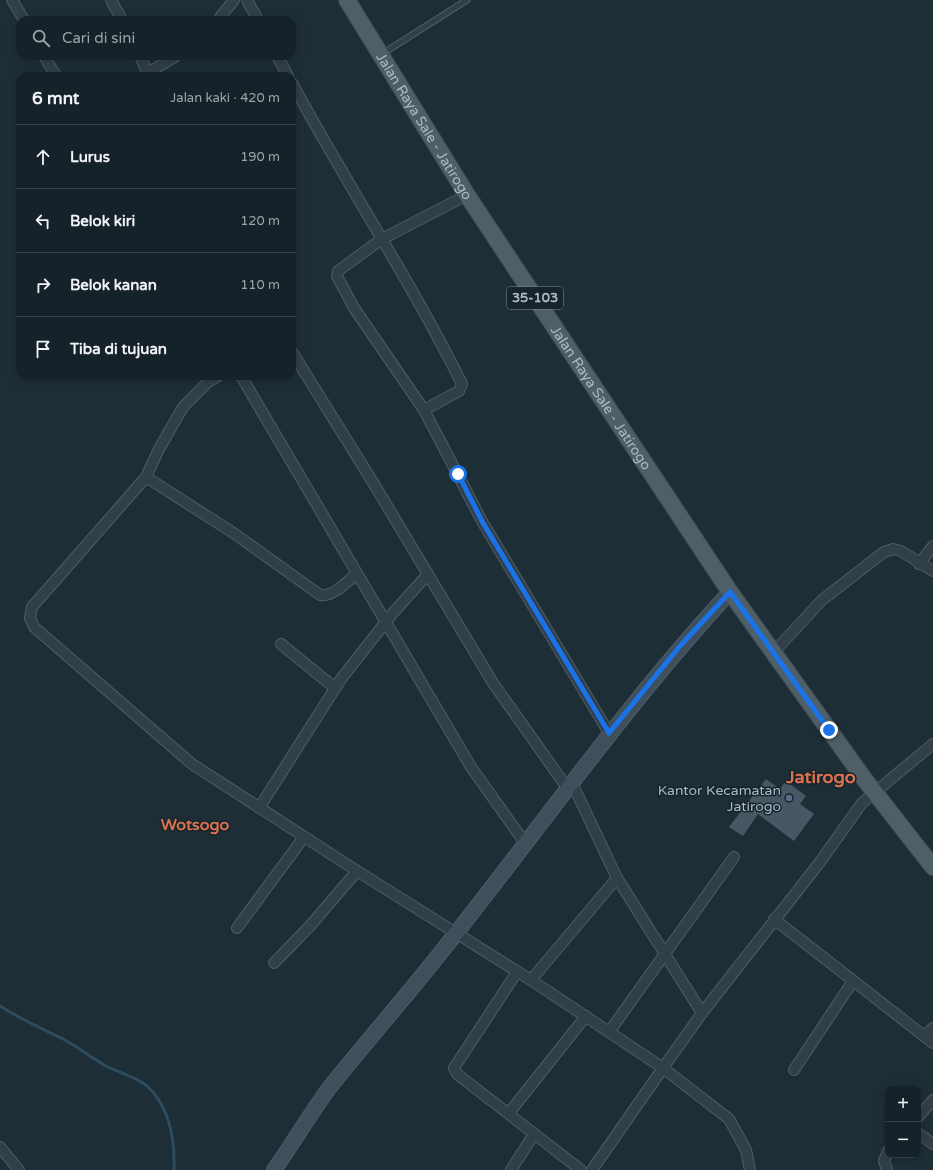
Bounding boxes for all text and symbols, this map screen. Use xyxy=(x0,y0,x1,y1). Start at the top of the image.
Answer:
search box xyxy=(16,16,296,60)
icon: search xyxy=(30,27,52,49)
text: Cari di sini xyxy=(62,29,135,47)
street label: Jalan Raya Sale - Jatirogo xyxy=(373,49,476,203)
text: 6 mnt xyxy=(32,88,79,109)
text: Jalan kaki · 420 m xyxy=(170,90,280,106)
icon: ahead xyxy=(32,146,54,168)
text: Lurus xyxy=(70,148,110,166)
text: 190 m xyxy=(240,149,280,165)
icon: left xyxy=(32,210,54,232)
text: Belok kiri xyxy=(70,212,135,230)
text: 120 m xyxy=(240,213,280,229)
icon: right xyxy=(32,274,54,296)
text: Belok kanan xyxy=(70,276,157,294)
text: 110 m xyxy=(240,277,280,293)
road number: 35-103 xyxy=(507,287,563,309)
street label: Jalan Raya Sale - Jatirogo xyxy=(547,322,655,473)
icon: arrive xyxy=(32,338,54,360)
text: Tiba di tujuan xyxy=(70,340,167,358)
route start xyxy=(449,465,467,483)
route end xyxy=(820,721,838,739)
district label: Jatirogo xyxy=(785,766,856,788)
place label: Kantor Kecamatan Jatirogo xyxy=(658,782,781,815)
marker: Kantor Kecamatan Jatirogo xyxy=(784,793,794,803)
district label: Wotsogo xyxy=(161,815,230,835)
map controls xyxy=(885,1086,921,1158)
button: + xyxy=(885,1086,921,1122)
button: − xyxy=(885,1122,921,1158)

